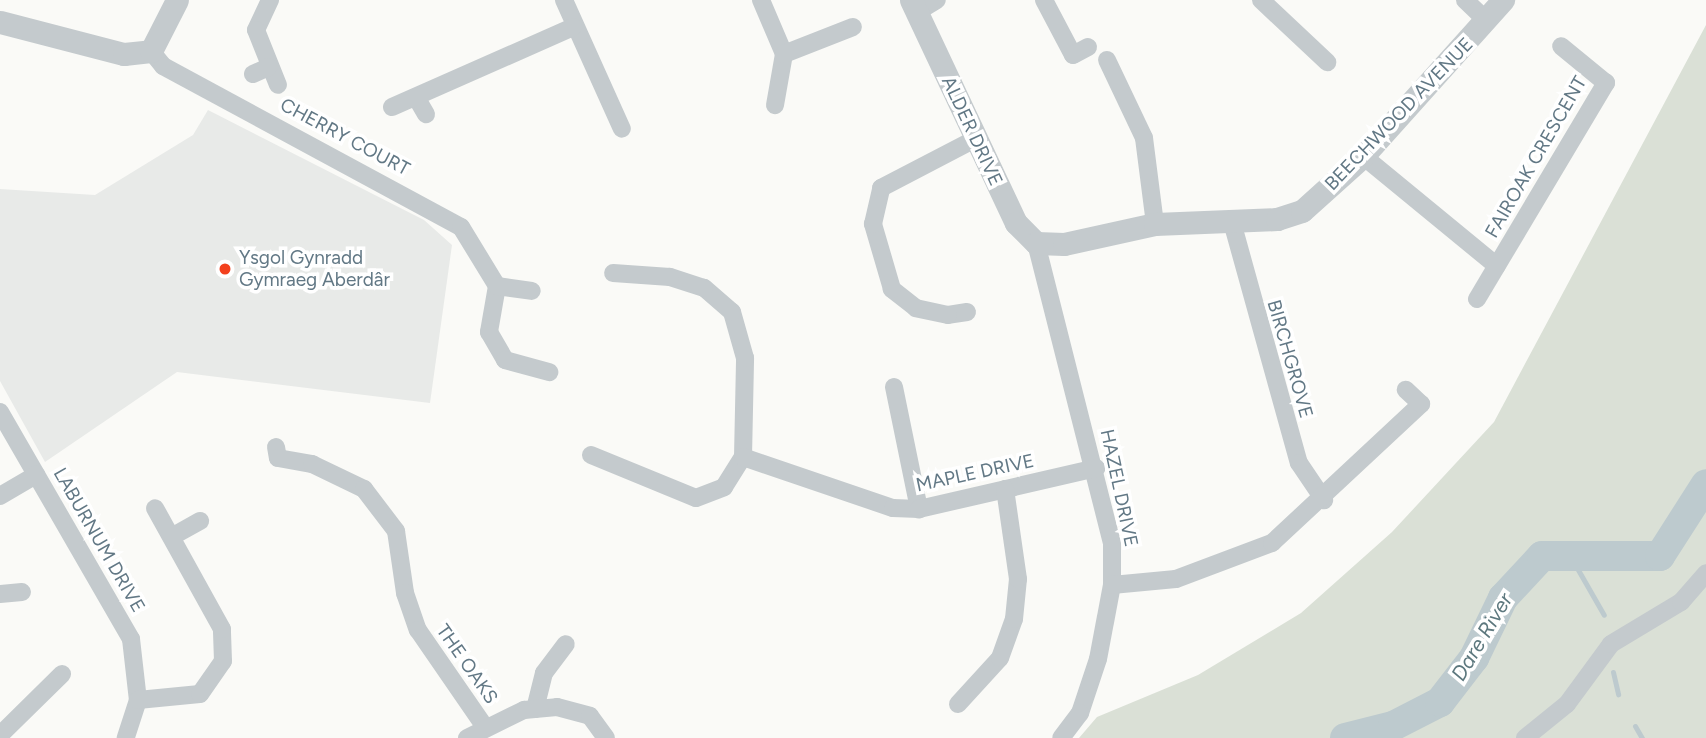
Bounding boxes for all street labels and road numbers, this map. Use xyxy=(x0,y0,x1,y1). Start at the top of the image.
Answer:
street label: BEECHWOOD AVENUE xyxy=(1320,33,1478,195)
street label: FAIROAK CRESCENT xyxy=(1480,72,1592,242)
street label: ALDER DRIVE xyxy=(937,73,1007,189)
street label: CHERRY COURT xyxy=(276,93,414,181)
street label: BIRCHGROVE xyxy=(1262,297,1318,421)
street label: HAZEL DRIVE xyxy=(1095,427,1143,549)
street label: MAPLE DRIVE xyxy=(914,449,1036,497)
street label: LABURNUM DRIVE xyxy=(48,464,150,616)
street label: THE OAKS xyxy=(431,620,503,708)

